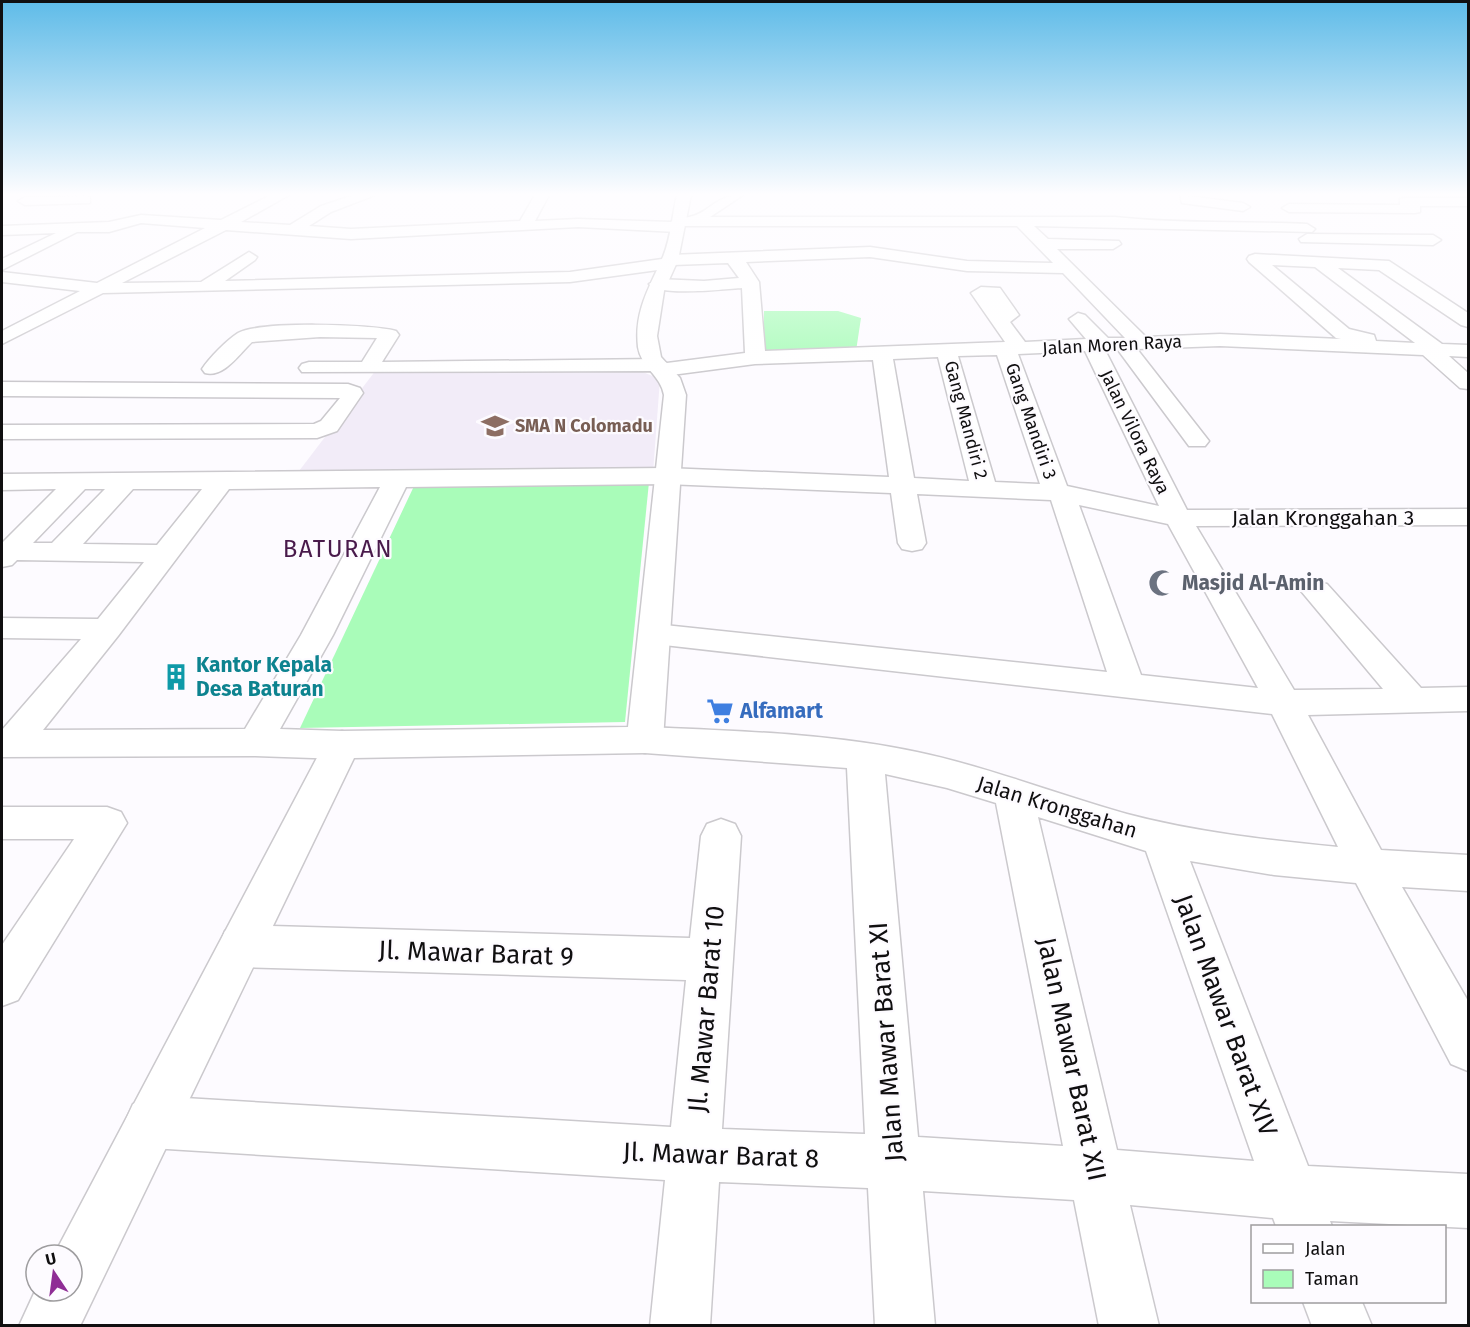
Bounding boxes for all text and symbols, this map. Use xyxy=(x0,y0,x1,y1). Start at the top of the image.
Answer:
street label: Jalan Moren Raya xyxy=(1041,330,1183,360)
street label: Gang Mandiri 2 xyxy=(940,358,992,482)
street label: Gang Mandiri 3 xyxy=(1001,360,1061,482)
street label: Jalan Vilora Raya xyxy=(1095,366,1175,498)
school or university icon: SMA N Colomadu xyxy=(480,411,510,441)
place label: SMA N Colomadu xyxy=(515,415,653,437)
street label: Jalan Kronggahan 3 xyxy=(1232,505,1414,531)
district label: BATURAN xyxy=(283,535,393,563)
mosque icon: Masjid Al-Amin xyxy=(1147,568,1177,598)
place label: Masjid Al-Amin xyxy=(1182,570,1324,596)
place label: Kantor Kepala Desa Baturan xyxy=(196,652,332,702)
building icon: Kantor Kepala Desa Baturan xyxy=(161,662,191,692)
supermarket icon: Alfamart xyxy=(705,696,735,726)
place label: Alfamart xyxy=(739,698,824,724)
street label: Jalan Kronggahan xyxy=(974,770,1140,844)
street label: Jalan Mawar Barat XIV xyxy=(1167,890,1284,1141)
street label: Jl. Mawar Barat 10 xyxy=(682,904,731,1114)
street label: Jalan Mawar Barat XI xyxy=(863,921,910,1163)
street label: Jl. Mawar Barat 9 xyxy=(378,935,574,972)
street label: Jalan Mawar Barat XII xyxy=(1031,935,1112,1184)
street label: Jl. Mawar Barat 8 xyxy=(622,1137,820,1174)
legend xyxy=(1251,1225,1446,1303)
text: Jalan xyxy=(1305,1238,1346,1260)
north arrow xyxy=(24,1243,84,1303)
text: U xyxy=(44,1248,58,1269)
text: Taman xyxy=(1305,1268,1359,1290)

